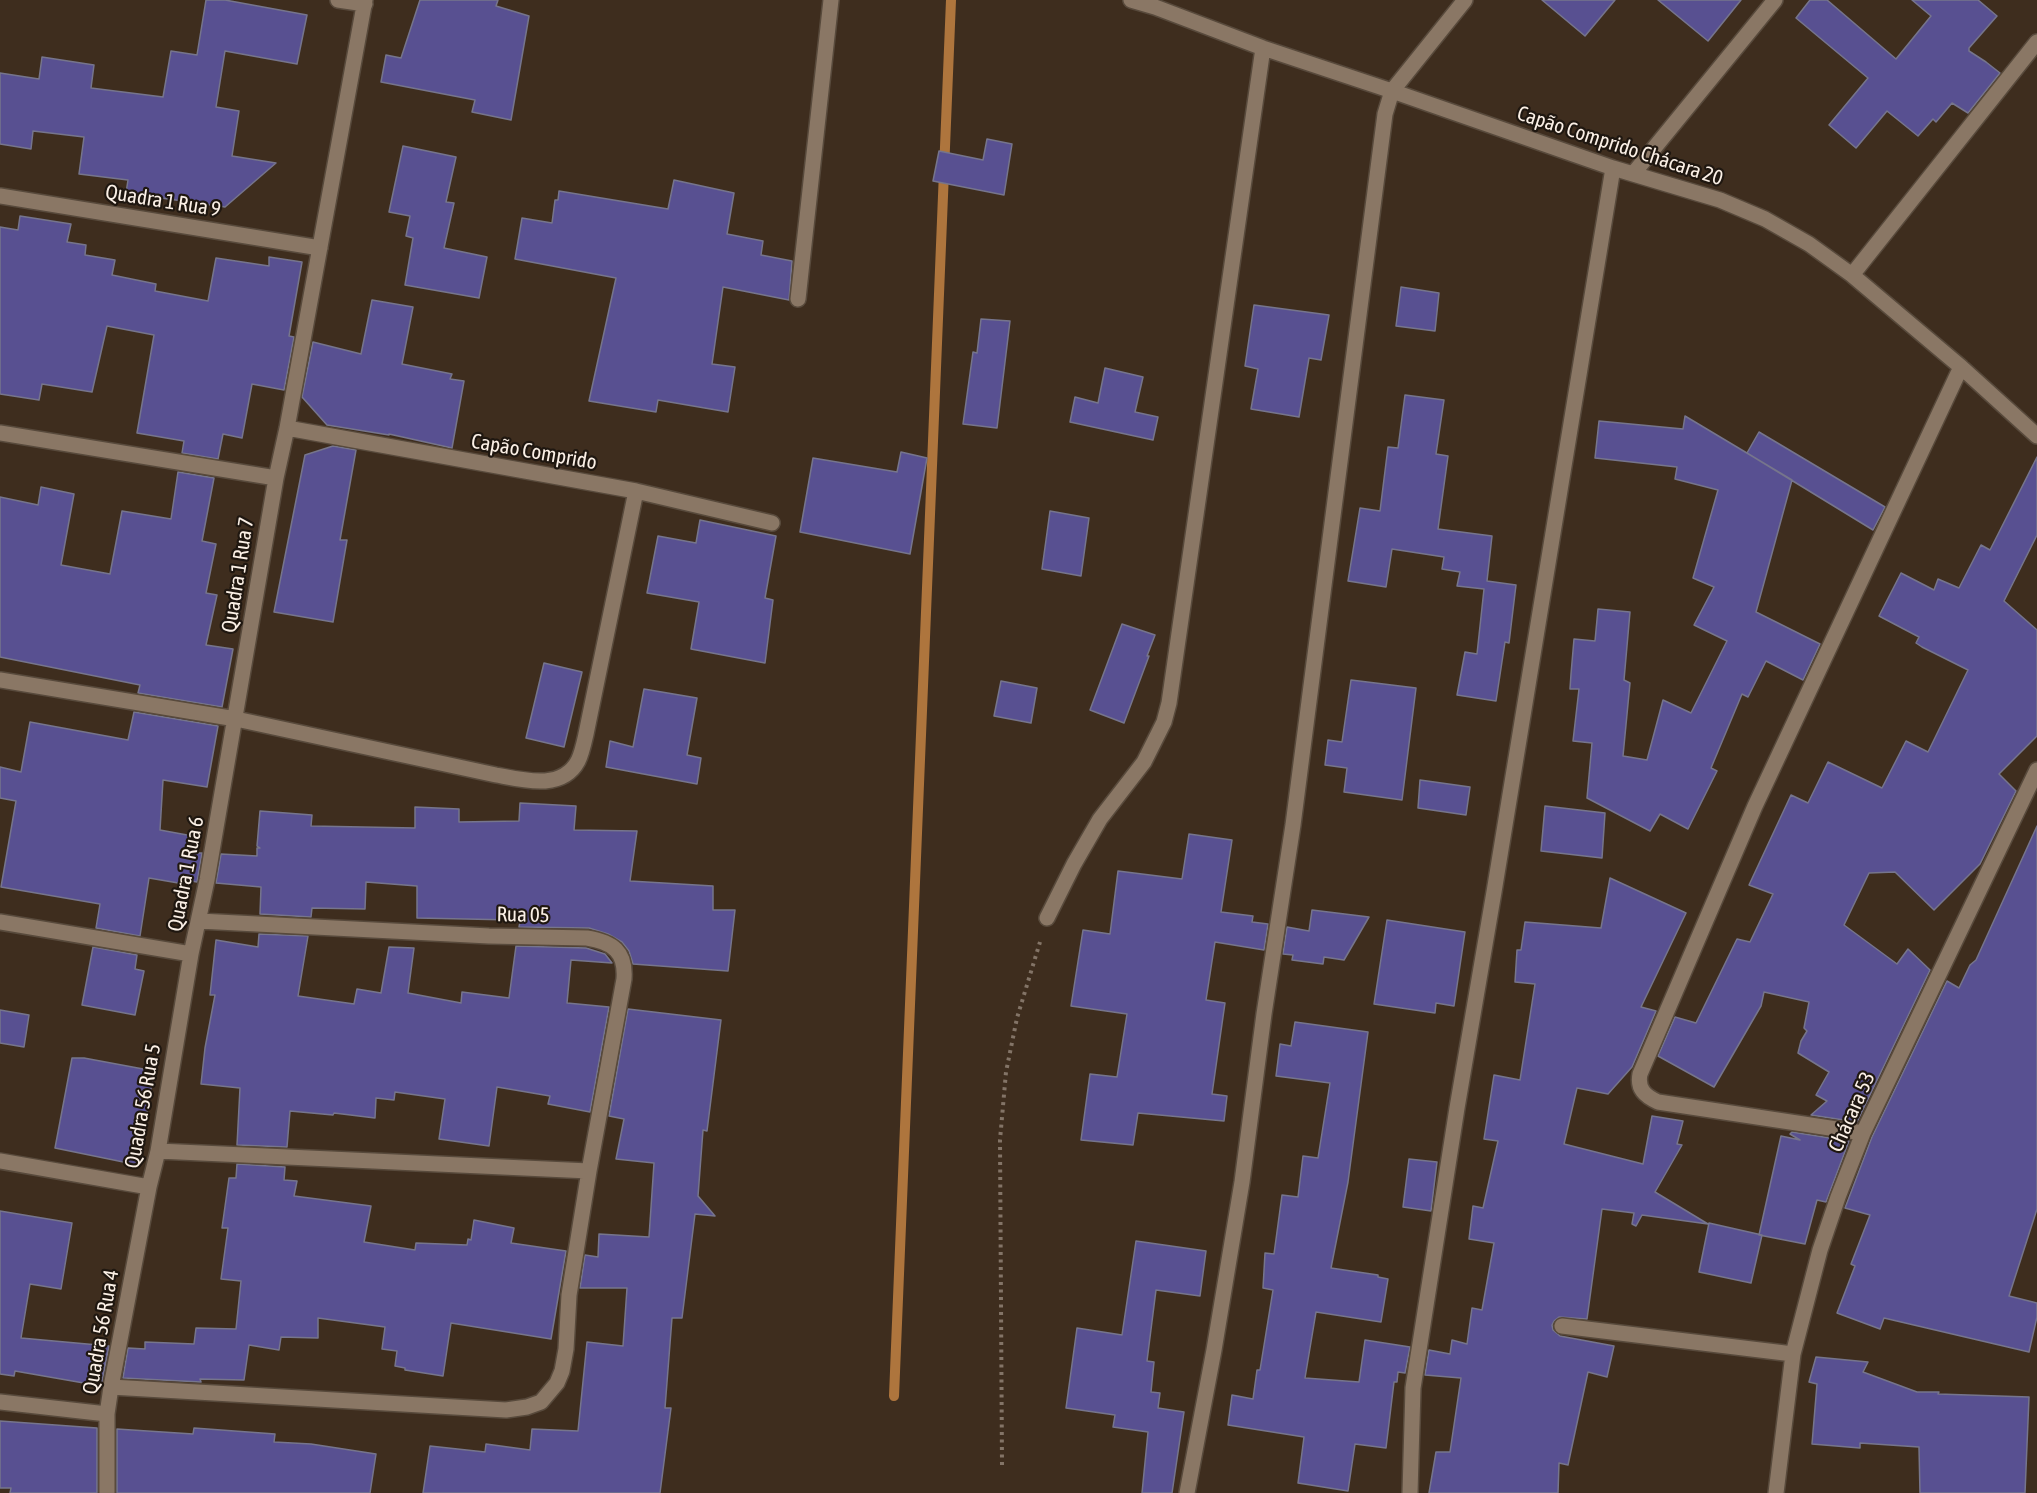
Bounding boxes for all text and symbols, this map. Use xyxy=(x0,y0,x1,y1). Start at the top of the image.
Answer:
street label: Capão Comprido Chácara 20 xyxy=(1514,101,1726,191)
street label: Quadra 1 Rua 9 xyxy=(104,179,222,223)
street label: Capão Comprido xyxy=(469,429,599,475)
street label: Quadra 1 Rua 7 xyxy=(216,516,260,634)
street label: Quadra 1 Rua 6 xyxy=(163,814,209,934)
street label: Rua 05 xyxy=(496,902,550,928)
street label: Quadra 56 Rua 5 xyxy=(120,1042,166,1170)
street label: Chácara 53 xyxy=(1823,1068,1881,1156)
street label: Quadra 56 Rua 4 xyxy=(78,1268,124,1396)

